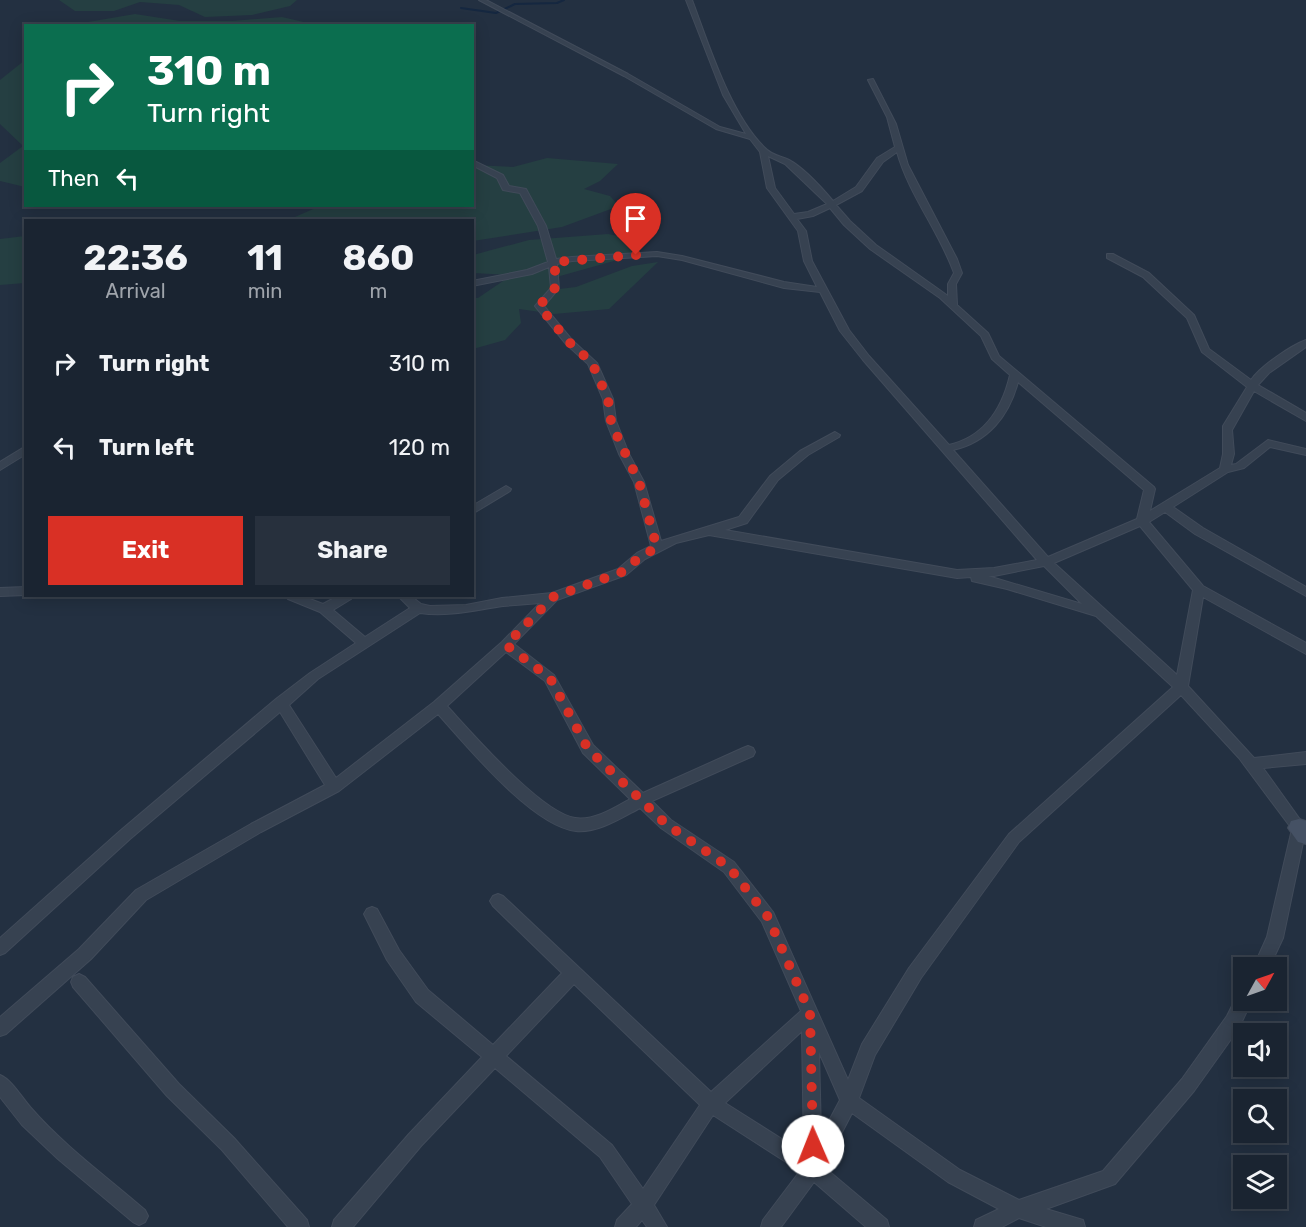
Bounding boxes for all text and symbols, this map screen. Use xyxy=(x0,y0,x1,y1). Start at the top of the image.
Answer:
text: 310 m xyxy=(147,46,271,96)
icon: right xyxy=(48,48,126,126)
text: Turn right xyxy=(147,97,270,129)
icon: left xyxy=(111,162,144,195)
text: Then xyxy=(48,165,99,192)
pin xyxy=(610,193,661,255)
icon: arrive xyxy=(619,202,652,235)
text: 22:36 xyxy=(83,236,188,279)
text: 11 xyxy=(247,236,283,279)
text: 860 xyxy=(342,236,415,279)
text: Arrival xyxy=(106,279,166,303)
text: min xyxy=(248,279,282,303)
text: m xyxy=(370,279,387,303)
icon: right xyxy=(48,347,81,380)
text: Turn right xyxy=(99,350,209,377)
text: 310 m xyxy=(389,350,450,377)
icon: left xyxy=(48,431,81,464)
text: Turn left xyxy=(99,434,194,461)
text: 120 m xyxy=(389,434,450,461)
button: Exit xyxy=(48,516,243,585)
button: Share xyxy=(255,516,450,585)
north arrow xyxy=(1233,957,1287,1011)
map controls xyxy=(1233,957,1287,1209)
button: sound xyxy=(1233,1023,1287,1077)
button: search xyxy=(1233,1089,1287,1143)
position arrow xyxy=(781,1114,845,1178)
button: layers xyxy=(1233,1155,1287,1209)

